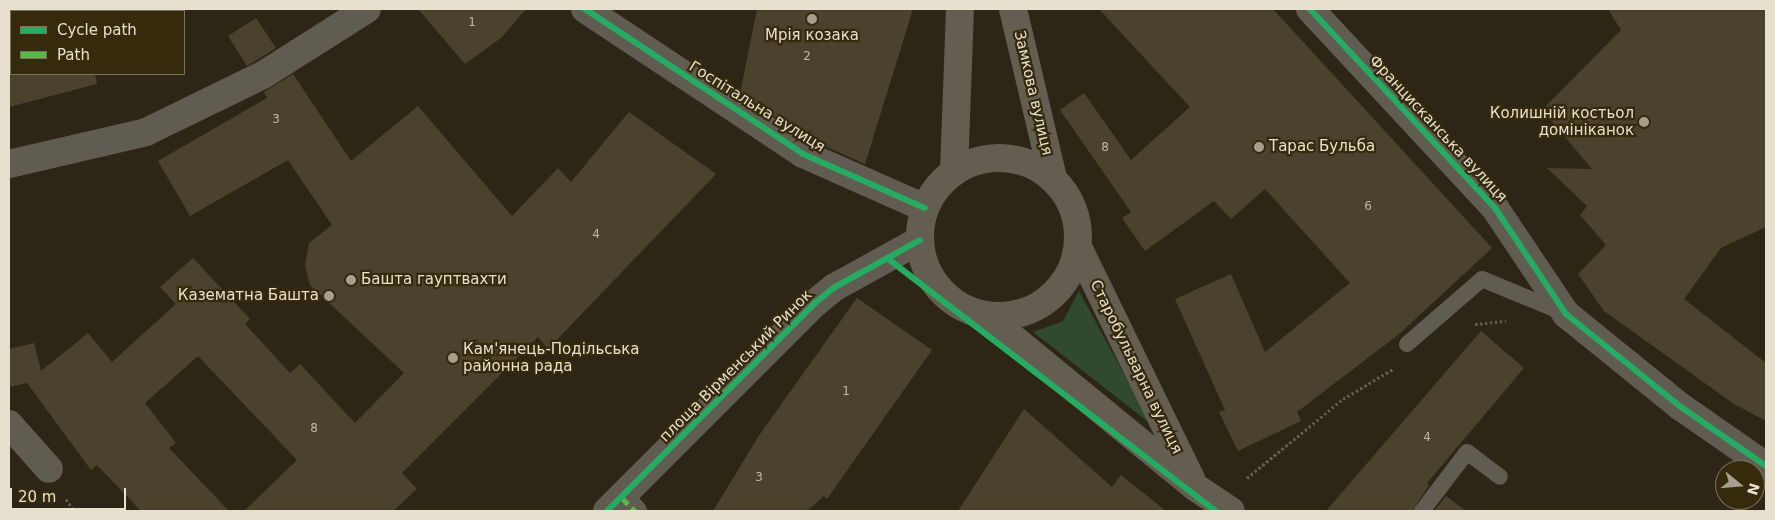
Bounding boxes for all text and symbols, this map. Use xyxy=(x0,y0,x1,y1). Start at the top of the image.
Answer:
legend xyxy=(10,10,185,75)
marker: Мрія козака xyxy=(806,13,818,25)
house number: 1 xyxy=(468,16,476,30)
text: Cycle path xyxy=(57,21,137,39)
place label: Мрія козака xyxy=(765,27,859,45)
street label: Замкова вулиця xyxy=(1010,29,1056,157)
text: Path xyxy=(57,46,90,64)
house number: 2 xyxy=(803,50,811,64)
street label: Францисканська вулиця xyxy=(1365,52,1511,206)
street label: Госпітальна вулиця xyxy=(686,58,828,156)
place label: Колишній костьол домініканок xyxy=(1490,104,1634,139)
house number: 3 xyxy=(272,113,280,127)
marker: Колишній костьол домініканок xyxy=(1638,116,1650,128)
place label: Тарас Бульба xyxy=(1269,138,1375,156)
house number: 8 xyxy=(1101,141,1109,155)
marker: Тарас Бульба xyxy=(1253,141,1265,153)
house number: 6 xyxy=(1364,200,1372,214)
house number: 4 xyxy=(592,228,600,242)
place label: Башта гауптвахти xyxy=(361,271,507,289)
marker: Башта гауптвахти xyxy=(345,274,357,286)
street label: Старобульварна вулиця xyxy=(1086,277,1186,457)
street label: площа Вірменський Ринок xyxy=(656,286,816,446)
place label: Казематна Башта xyxy=(178,287,319,305)
marker: Казематна Башта xyxy=(323,290,335,302)
place label: Кам'янець-Подільська районна рада xyxy=(463,340,640,375)
marker: Кам'янець-Подільська районна рада xyxy=(447,352,459,364)
house number: 1 xyxy=(842,385,850,399)
house number: 8 xyxy=(310,422,318,436)
house number: 4 xyxy=(1423,431,1431,445)
north arrow xyxy=(1715,460,1765,510)
house number: 3 xyxy=(755,471,763,485)
scale bar xyxy=(12,478,129,510)
text: N xyxy=(1744,481,1763,497)
text: 20 m xyxy=(18,488,56,506)

